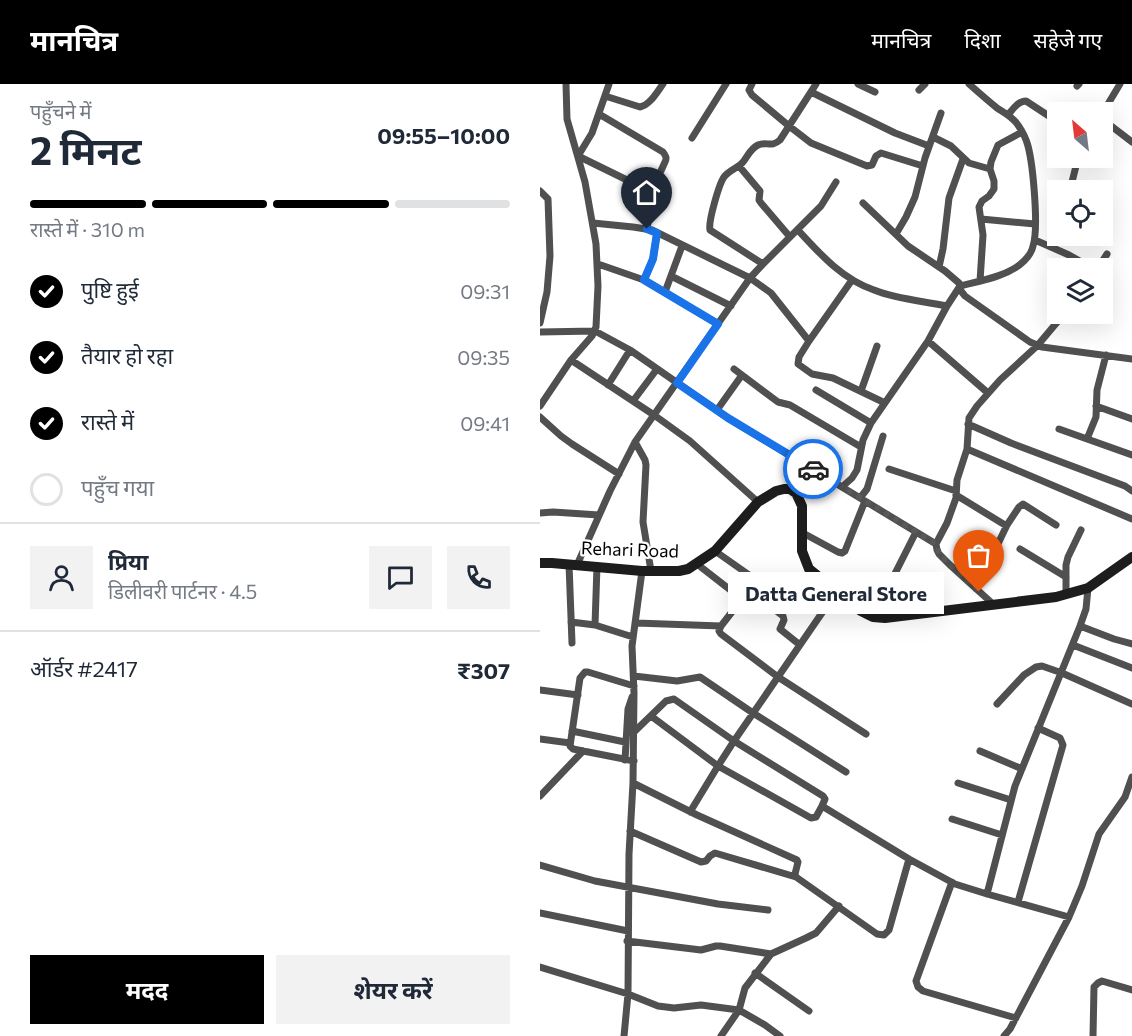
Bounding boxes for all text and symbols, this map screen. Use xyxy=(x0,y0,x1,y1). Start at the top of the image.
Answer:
text: मानचित्र xyxy=(30,23,118,57)
text: मानचित्र xyxy=(871,27,931,52)
text: दिशा xyxy=(964,27,1001,52)
text: सहेजे गए xyxy=(1034,27,1102,52)
text: पहुँचने में xyxy=(30,99,92,123)
north arrow xyxy=(1047,102,1113,168)
map controls xyxy=(1047,102,1113,324)
text: 09:55–10:00 xyxy=(377,122,510,149)
text: 2 मिनट xyxy=(30,125,142,173)
pin xyxy=(621,167,672,229)
icon: home xyxy=(630,176,663,209)
button: locate xyxy=(1047,180,1113,246)
text: रास्ते में · 310 m xyxy=(30,217,145,241)
button: layers xyxy=(1047,258,1113,324)
icon: check xyxy=(30,275,63,308)
text: पुष्टि हुई xyxy=(81,276,139,303)
text: 09:31 xyxy=(460,279,510,303)
icon: check xyxy=(30,341,63,374)
text: तैयार हो रहा xyxy=(81,342,173,369)
text: 09:35 xyxy=(457,345,510,369)
icon: check xyxy=(30,407,63,440)
text: रास्ते में xyxy=(81,408,134,435)
text: 09:41 xyxy=(460,411,510,435)
courier xyxy=(783,439,843,499)
icon: car xyxy=(797,453,830,486)
text: पहुँच गया xyxy=(81,474,154,501)
pin xyxy=(953,530,1004,592)
street label: Rehari Road xyxy=(581,536,679,562)
icon: bag xyxy=(962,539,995,572)
button: person xyxy=(30,546,93,609)
button: chat xyxy=(369,546,432,609)
button: phone xyxy=(447,546,510,609)
text: प्रिया xyxy=(108,548,148,575)
callout: Datta General Store xyxy=(727,571,943,613)
text: डिलीवरी पार्टनर · 4.5 xyxy=(108,579,257,603)
text: Datta General Store xyxy=(745,581,927,605)
text: ऑर्डर #2417 xyxy=(30,655,138,682)
text: ₹307 xyxy=(457,657,510,684)
button: मदद xyxy=(30,955,264,1024)
button: शेयर करें xyxy=(276,955,510,1024)

